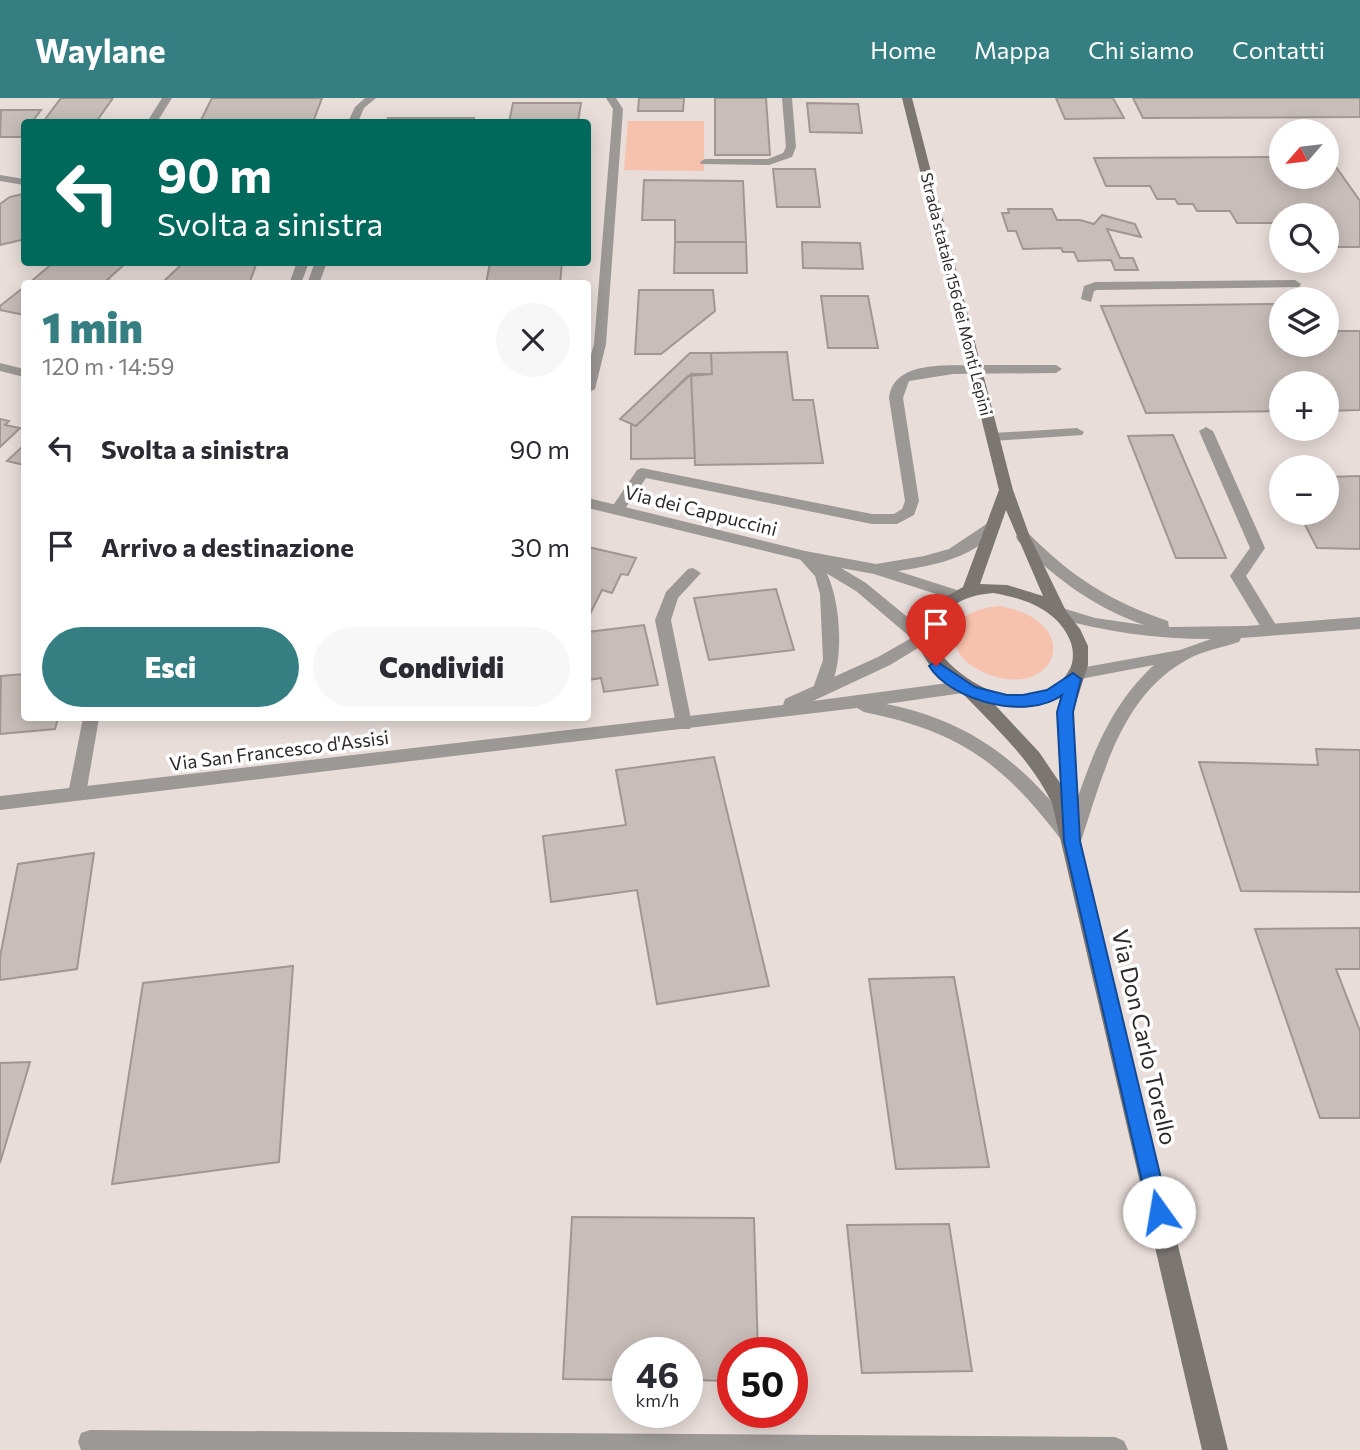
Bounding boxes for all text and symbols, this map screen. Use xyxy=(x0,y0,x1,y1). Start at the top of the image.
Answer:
text: Waylane xyxy=(35,29,166,70)
text: Home xyxy=(870,35,936,64)
text: Mappa xyxy=(974,35,1050,64)
text: Chi siamo xyxy=(1088,35,1194,64)
text: Contatti xyxy=(1232,35,1325,64)
north arrow xyxy=(1269,119,1339,189)
map controls xyxy=(1269,119,1339,525)
text: 90 m xyxy=(157,143,272,203)
icon: left xyxy=(42,147,133,238)
street label: Strada statale 156 dei Monti Lepini xyxy=(918,171,996,417)
text: Svolta a sinistra xyxy=(157,203,383,243)
button: search xyxy=(1269,203,1339,273)
button: layers xyxy=(1269,287,1339,357)
text: 1 min xyxy=(42,300,143,352)
button: close xyxy=(496,303,570,377)
text: 120 m · 14:59 xyxy=(42,352,174,380)
button: + xyxy=(1269,371,1339,441)
icon: left xyxy=(42,429,80,467)
text: Svolta a sinistra xyxy=(101,433,289,464)
text: 90 m xyxy=(510,433,570,464)
button: − xyxy=(1269,455,1339,525)
street label: Via dei Cappuccini xyxy=(622,480,780,540)
icon: arrive xyxy=(42,527,80,565)
text: Arrivo a destinazione xyxy=(101,531,354,562)
text: 30 m xyxy=(511,531,570,562)
pin xyxy=(906,594,966,666)
icon: arrive xyxy=(917,605,955,643)
button: Esci xyxy=(42,627,299,707)
button: Condividi xyxy=(313,627,570,707)
street label: Via San Francesco d'Assisi xyxy=(168,725,390,775)
street label: Via Don Carlo Torello xyxy=(1107,926,1183,1148)
position arrow xyxy=(1122,1175,1196,1249)
speed limit sign: 50 xyxy=(717,1337,808,1428)
text: 46 xyxy=(636,1352,679,1395)
text: km/h xyxy=(636,1389,679,1411)

